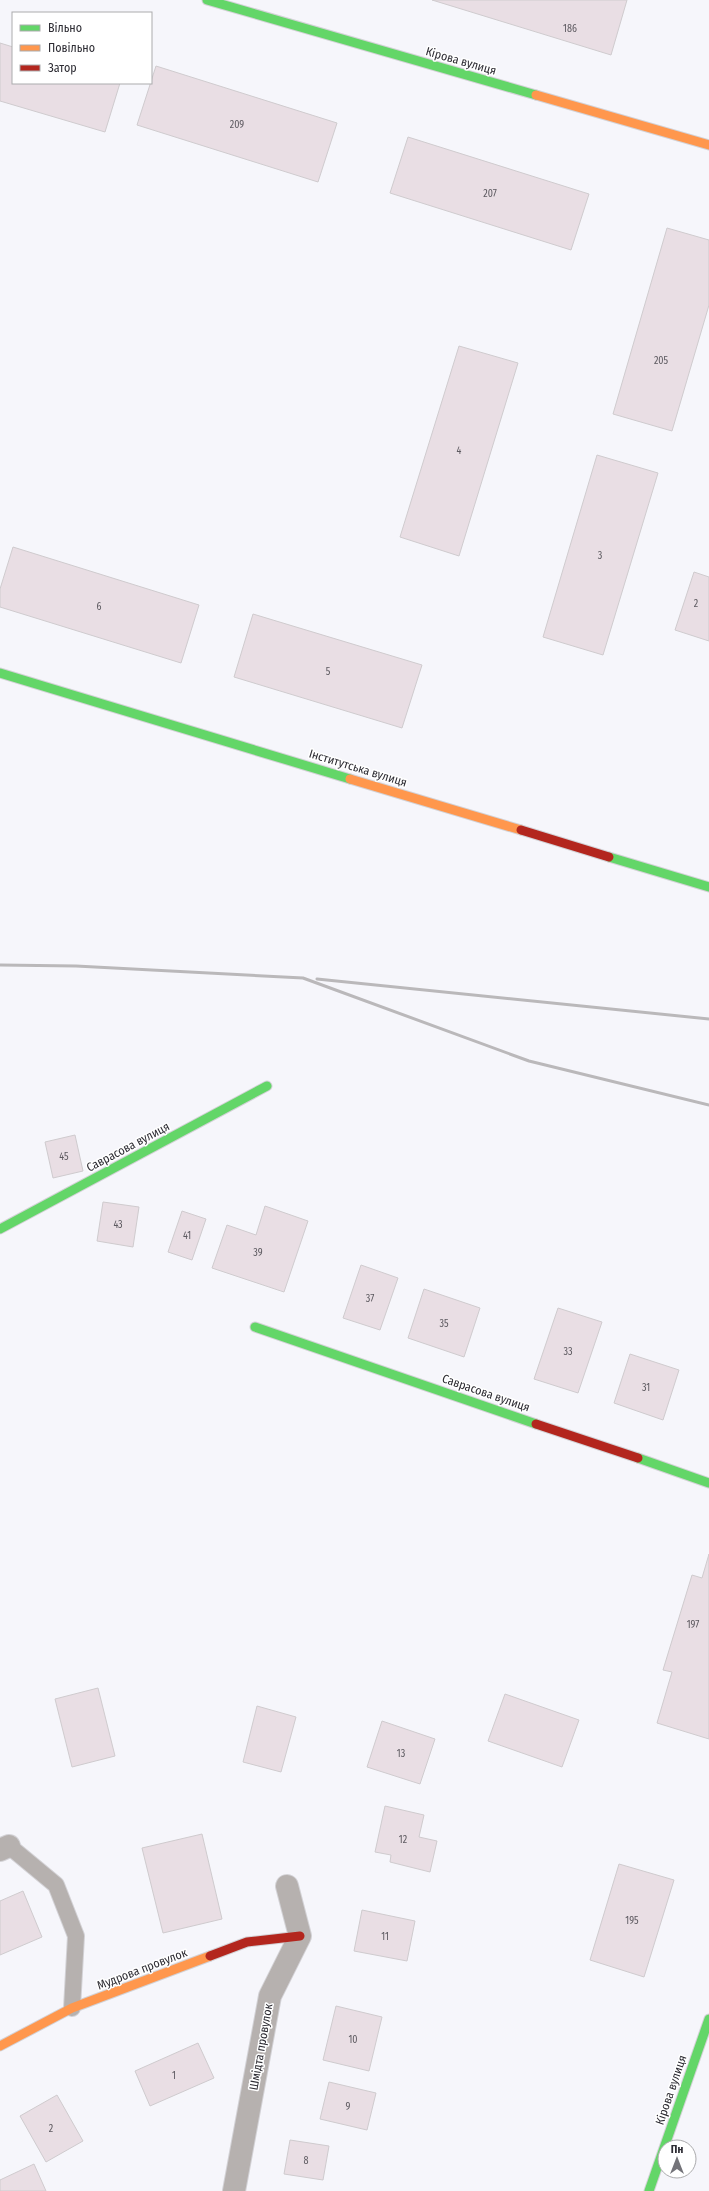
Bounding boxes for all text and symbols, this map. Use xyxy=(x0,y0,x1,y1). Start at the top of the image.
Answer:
legend xyxy=(12,12,152,84)
text: Вільно xyxy=(48,21,82,35)
house number: 186 xyxy=(563,23,577,35)
text: Повільно xyxy=(48,41,95,55)
street label: Кірова вулиця xyxy=(424,44,498,78)
text: Затор xyxy=(48,61,77,75)
house number: 209 xyxy=(230,119,244,131)
house number: 207 xyxy=(483,188,497,200)
house number: 205 xyxy=(654,355,669,367)
house number: 4 xyxy=(457,445,462,457)
house number: 3 xyxy=(598,550,603,562)
house number: 2 xyxy=(694,598,699,610)
house number: 6 xyxy=(97,601,102,613)
house number: 5 xyxy=(326,666,331,678)
street label: Інститутська вулиця xyxy=(307,746,409,790)
street label: Саврасова вулиця xyxy=(84,1119,172,1175)
house number: 45 xyxy=(59,1151,69,1163)
house number: 43 xyxy=(113,1219,123,1231)
house number: 41 xyxy=(183,1230,191,1242)
house number: 39 xyxy=(253,1247,263,1259)
house number: 37 xyxy=(366,1293,374,1305)
house number: 35 xyxy=(439,1318,449,1330)
house number: 33 xyxy=(563,1346,573,1358)
street label: Саврасова вулиця xyxy=(440,1371,532,1415)
house number: 31 xyxy=(642,1382,650,1394)
house number: 197 xyxy=(687,1619,699,1631)
house number: 13 xyxy=(397,1748,406,1760)
house number: 12 xyxy=(399,1834,408,1846)
house number: 195 xyxy=(625,1915,639,1927)
house number: 11 xyxy=(381,1931,389,1943)
street label: Мудрова провулок xyxy=(95,1945,189,1993)
street label: Шмідта провулок xyxy=(247,2002,276,2091)
house number: 10 xyxy=(348,2034,358,2046)
street label: Кірова вулиця xyxy=(653,2053,689,2127)
house number: 1 xyxy=(172,2070,176,2082)
house number: 9 xyxy=(346,2101,351,2113)
house number: 2 xyxy=(49,2123,54,2135)
north arrow xyxy=(657,2139,697,2179)
text: Пн xyxy=(671,2143,683,2156)
house number: 8 xyxy=(304,2155,309,2167)

